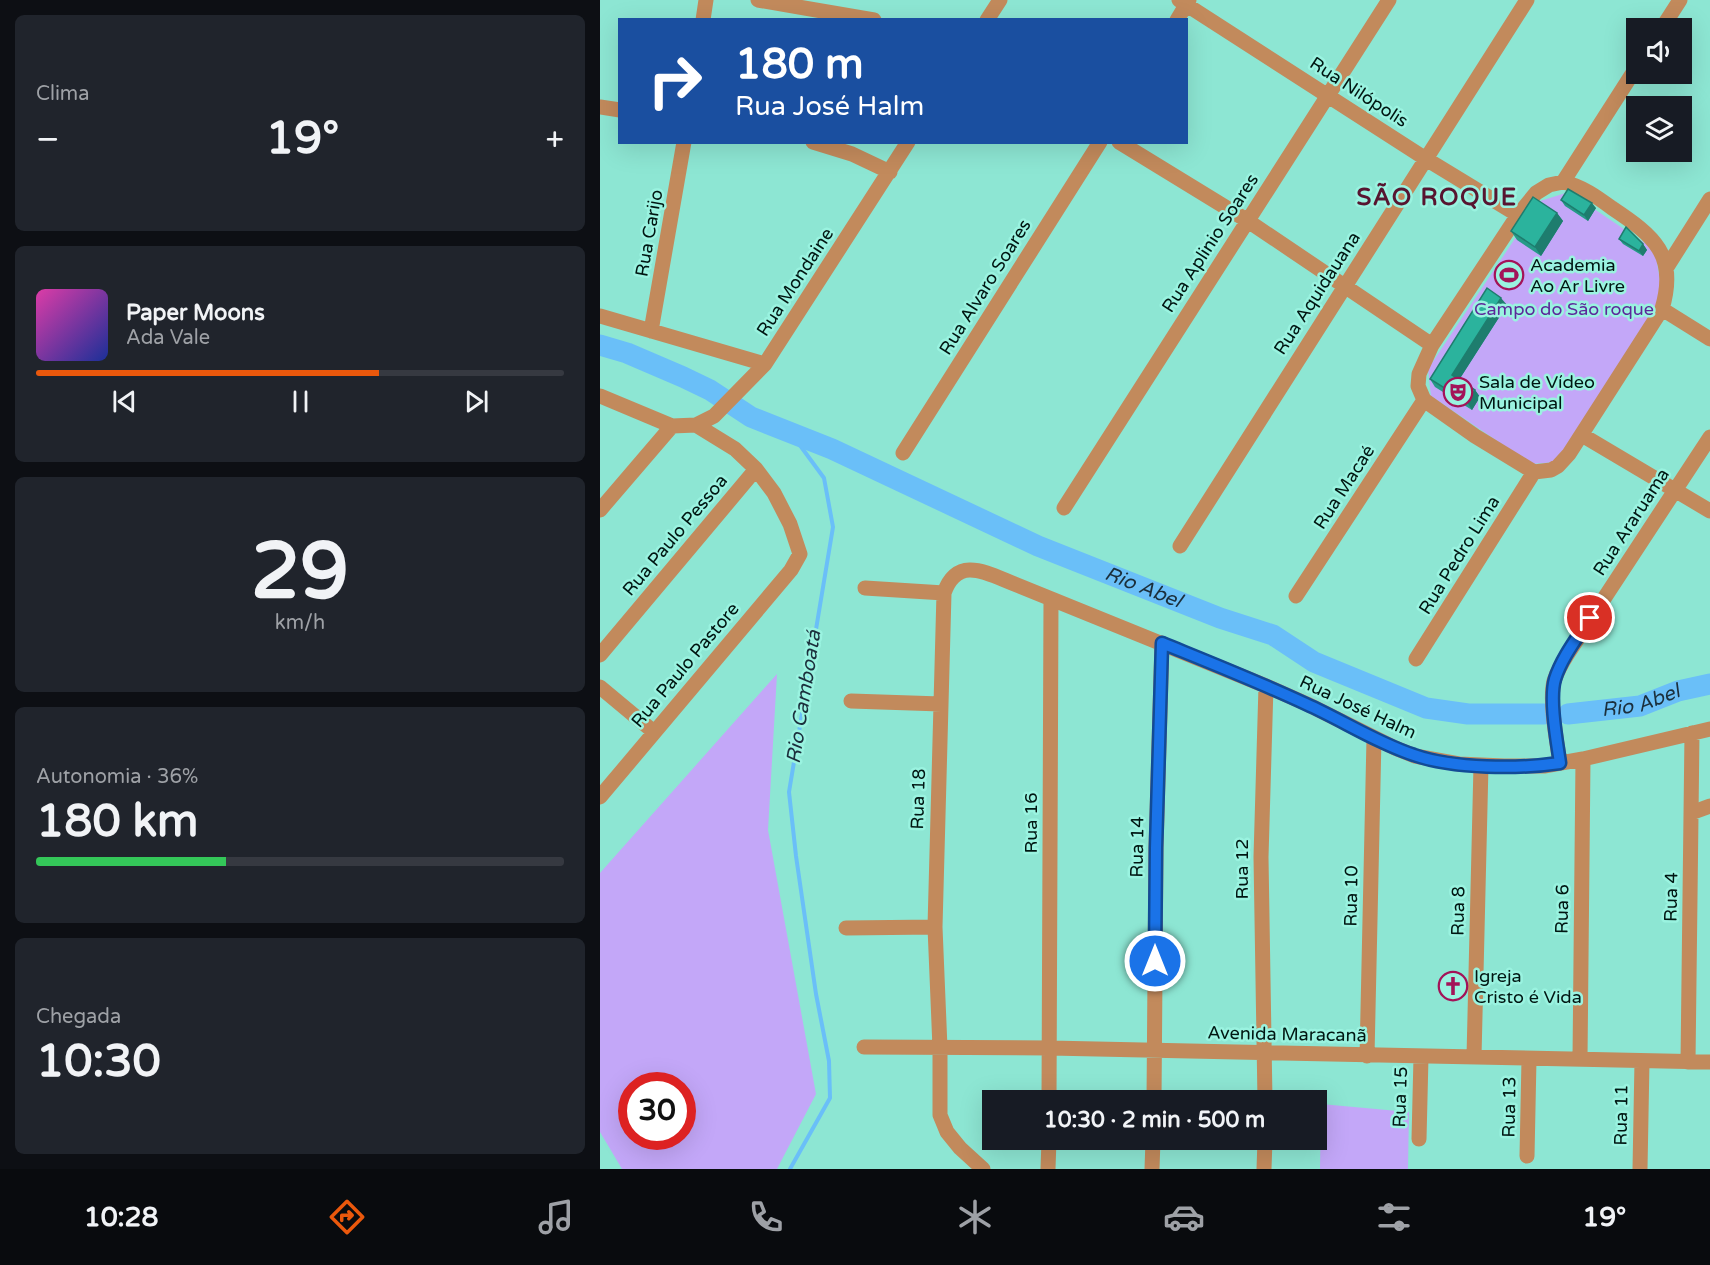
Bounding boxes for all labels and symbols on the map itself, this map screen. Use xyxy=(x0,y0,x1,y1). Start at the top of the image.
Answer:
street label: Rua Nilópolis xyxy=(1306,52,1412,132)
street label: Rua Aplinio Soares xyxy=(1157,170,1263,316)
district label: SÃO ROQUE xyxy=(1356,182,1518,212)
street label: Rua Carijo xyxy=(631,188,667,278)
street label: Rua Alvaro Soares xyxy=(934,215,1036,359)
street label: Rua Mondaine xyxy=(752,224,838,340)
street label: Rua Aquidauana xyxy=(1269,227,1365,359)
place label: Academia Ao Ar Livre xyxy=(1530,254,1625,297)
sports icon: Academia Ao Ar Livre xyxy=(1493,259,1525,291)
park label: Campo do São roque xyxy=(1474,298,1654,320)
place label: Sala de Vídeo Municipal xyxy=(1479,371,1595,414)
theatre icon: Sala de Vídeo Municipal xyxy=(1442,376,1474,408)
street label: Rua Macaé xyxy=(1309,441,1379,533)
street label: Rua Araruama xyxy=(1588,464,1674,580)
street label: Rua Paulo Pessoa xyxy=(618,470,732,600)
street label: Rua Pedro Lima xyxy=(1414,492,1504,618)
water label: Rio Abel xyxy=(1101,562,1187,614)
pin xyxy=(1564,592,1615,643)
street label: Rua Paulo Pastore xyxy=(626,598,744,732)
water label: Rio Camboatá xyxy=(782,628,827,765)
street label: Rua José Halm xyxy=(1296,670,1420,744)
water label: Rio Abel xyxy=(1600,679,1685,722)
street label: Rua 18 xyxy=(906,768,930,830)
street label: Rua 16 xyxy=(1020,792,1042,854)
street label: Rua 14 xyxy=(1125,816,1149,878)
street label: Rua 12 xyxy=(1231,838,1253,900)
street label: Rua 10 xyxy=(1339,865,1363,927)
street label: Rua 4 xyxy=(1660,872,1682,922)
street label: Rua 6 xyxy=(1551,884,1573,934)
street label: Rua 8 xyxy=(1447,886,1469,936)
position arrow xyxy=(1123,929,1187,993)
place label: Igreja Cristo é Vida xyxy=(1474,965,1582,1008)
church icon: Igreja Cristo é Vida xyxy=(1437,970,1469,1002)
street label: Avenida Maracanã xyxy=(1207,1022,1367,1046)
street label: Rua 15 xyxy=(1388,1066,1412,1128)
speed limit sign: 30 xyxy=(618,1072,696,1150)
street label: Rua 13 xyxy=(1497,1076,1521,1138)
street label: Rua 11 xyxy=(1609,1084,1633,1146)

